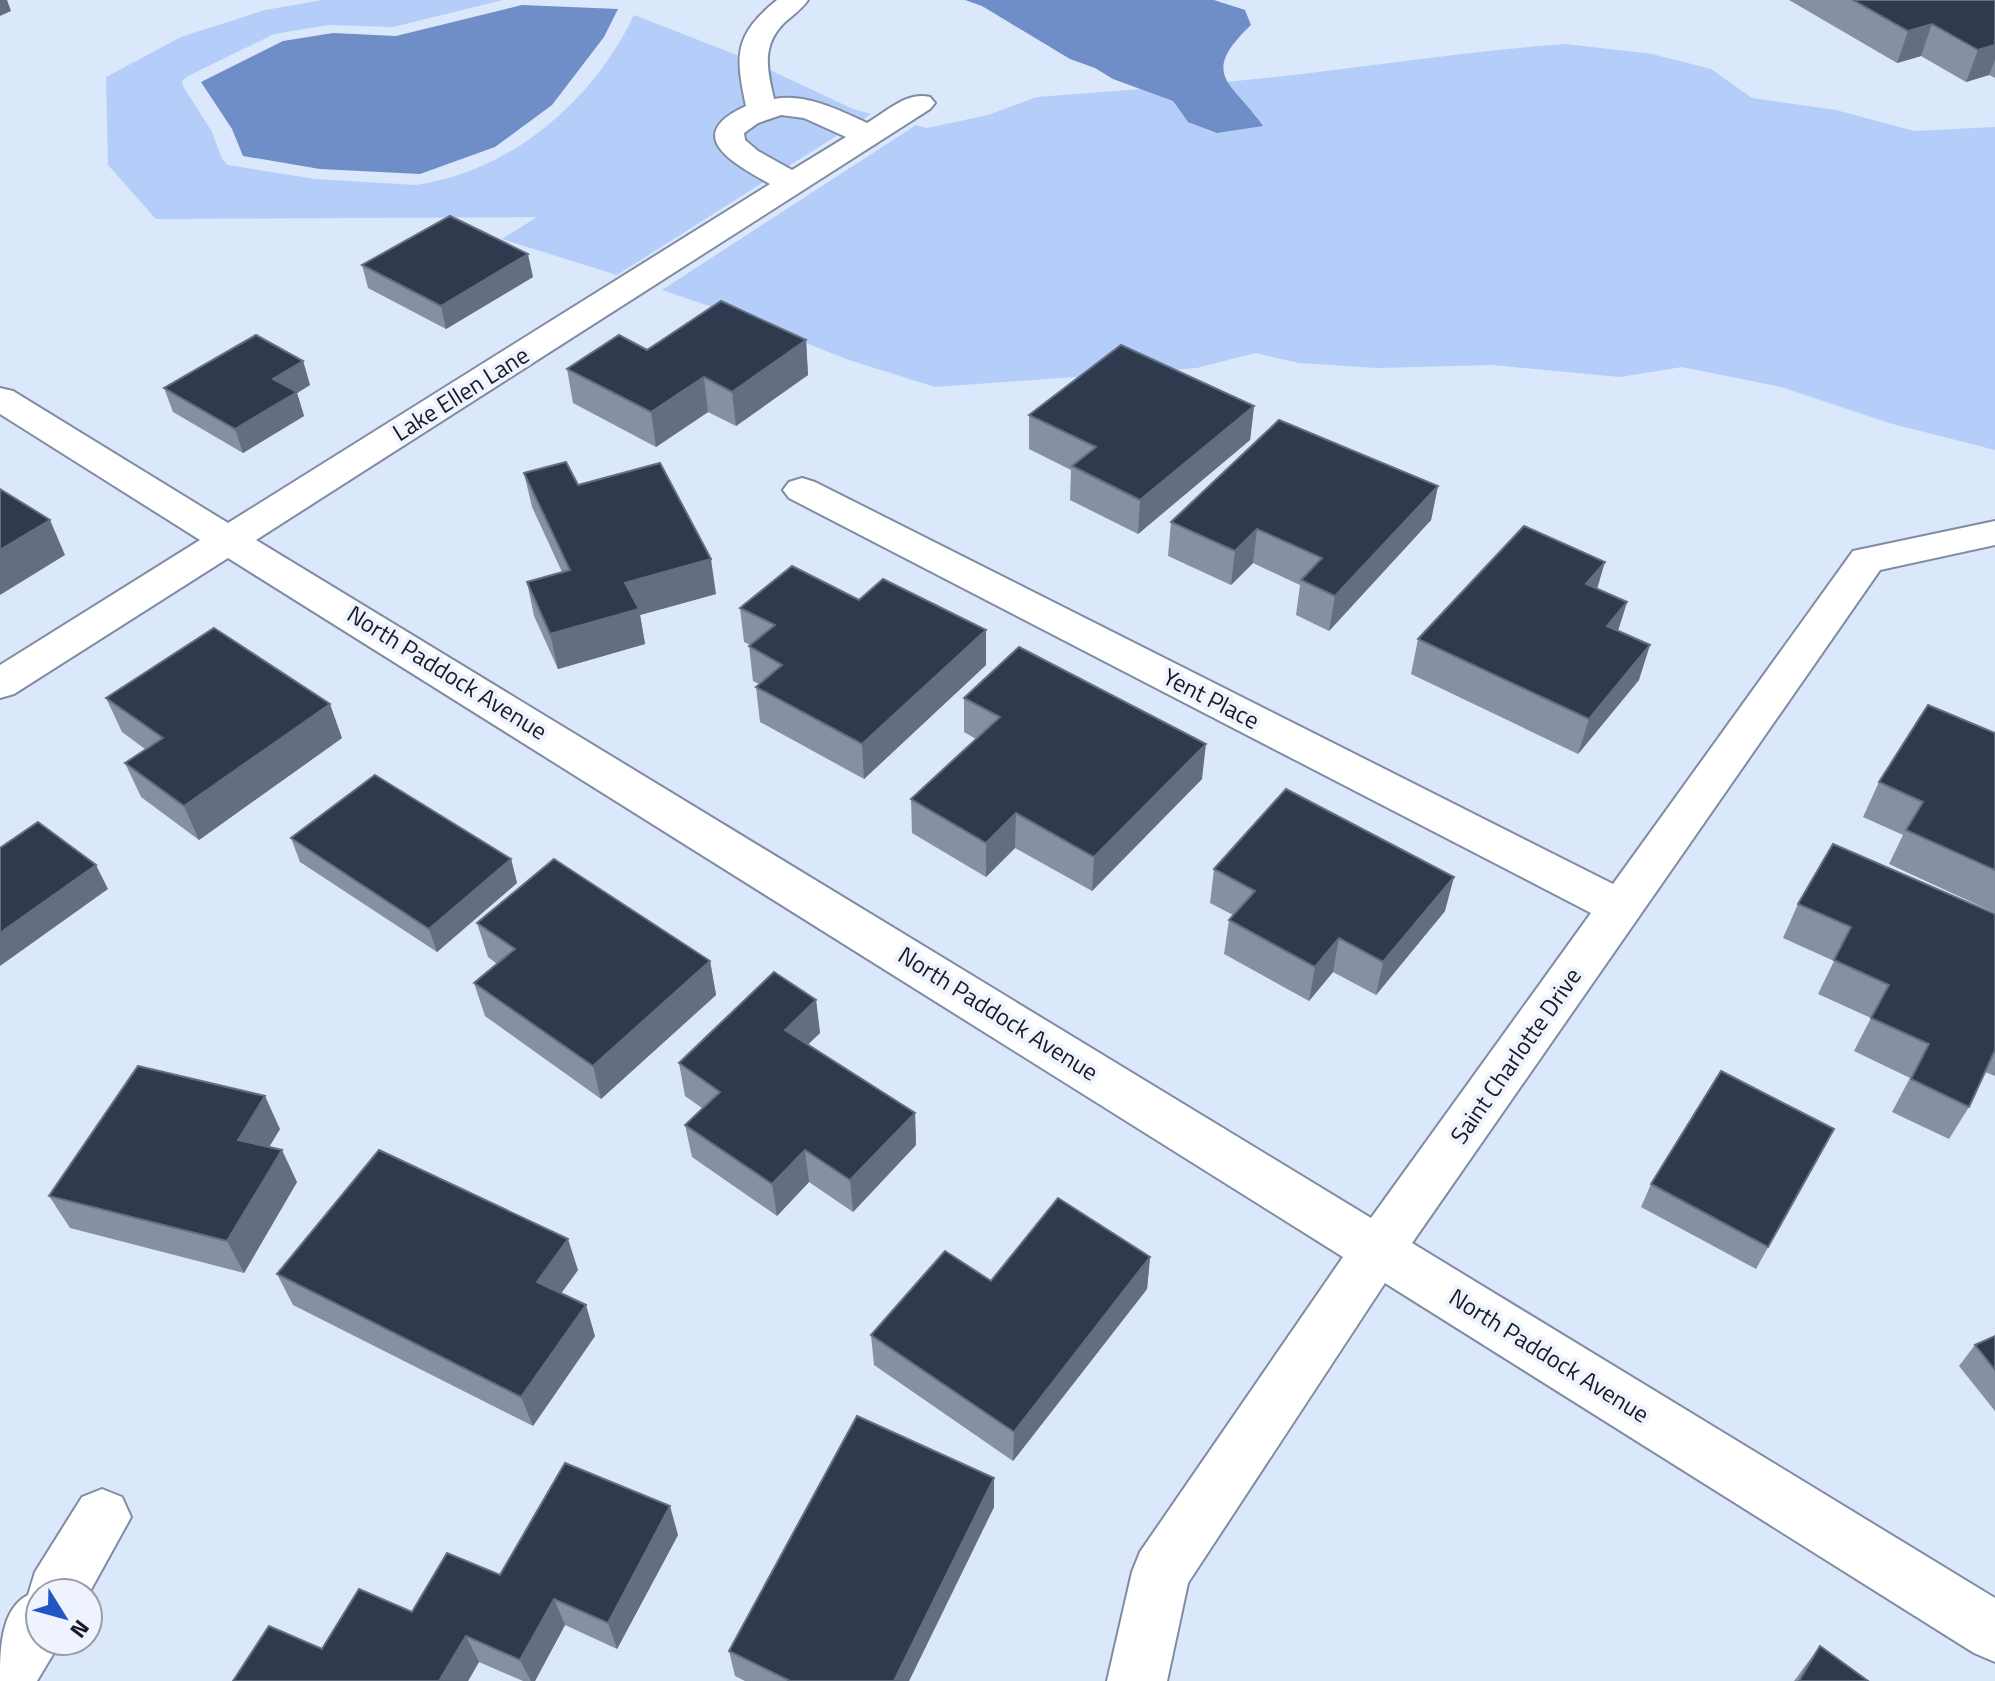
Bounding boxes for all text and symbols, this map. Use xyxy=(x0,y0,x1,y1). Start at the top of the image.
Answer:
street label: Lake Ellen Lane xyxy=(385,337,536,450)
street label: North Paddock Avenue xyxy=(340,596,555,748)
street label: Yent Place xyxy=(1157,658,1266,738)
street label: North Paddock Avenue xyxy=(891,937,1106,1089)
street label: Saint Charlotte Drive xyxy=(1441,960,1590,1151)
street label: North Paddock Avenue xyxy=(1442,1279,1657,1431)
north arrow xyxy=(24,1577,104,1657)
text: N xyxy=(62,1613,98,1645)

